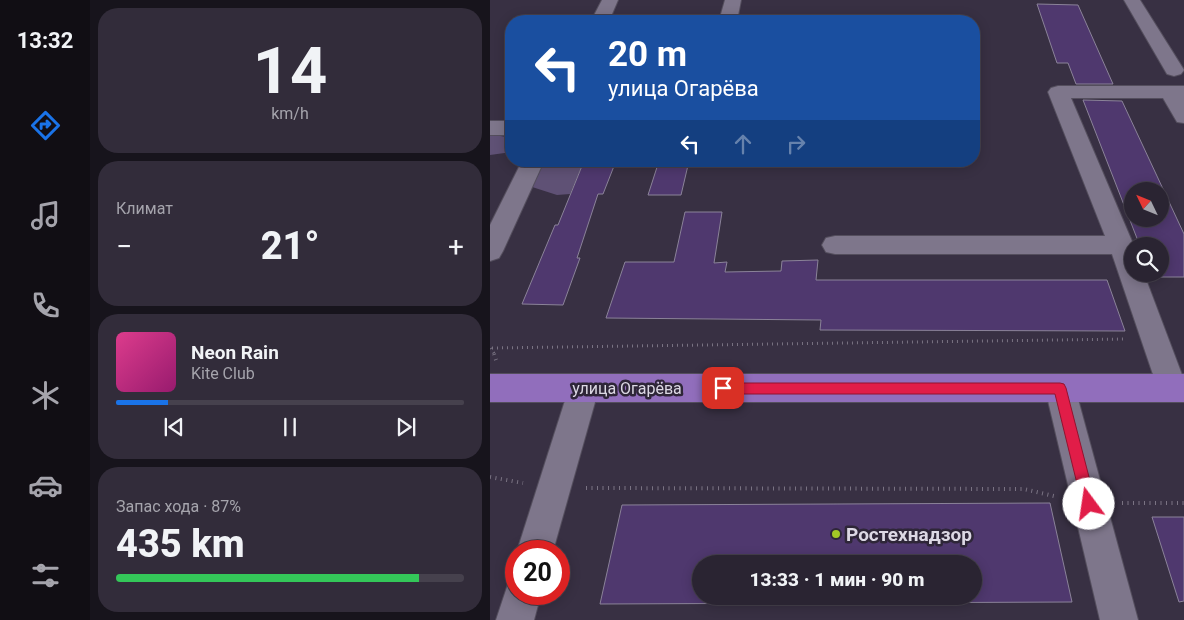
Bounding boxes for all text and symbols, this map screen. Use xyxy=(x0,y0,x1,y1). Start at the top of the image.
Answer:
text: 13:32 xyxy=(17,28,73,53)
text: 14 xyxy=(253,33,327,109)
text: 20 m xyxy=(608,34,687,75)
icon: left xyxy=(525,35,590,100)
text: улица Огарёва xyxy=(608,76,759,101)
text: km/h xyxy=(271,104,309,123)
icon: directions xyxy=(28,108,63,143)
icon: left xyxy=(676,130,704,158)
icon: ahead xyxy=(729,130,757,158)
icon: right xyxy=(782,130,810,158)
north arrow xyxy=(1124,182,1169,228)
map controls xyxy=(1124,182,1169,282)
icon: music xyxy=(28,198,63,233)
text: Климат xyxy=(116,199,173,218)
text: 21° xyxy=(261,224,319,268)
text: − xyxy=(116,230,132,263)
text: + xyxy=(448,230,464,263)
button: search xyxy=(1124,237,1169,282)
icon: phone xyxy=(28,288,63,323)
text: Neon Rain xyxy=(191,341,279,364)
text: Kite Club xyxy=(191,364,255,383)
pin xyxy=(702,367,744,409)
icon: arrive xyxy=(709,374,737,402)
icon: climate xyxy=(28,378,63,413)
street label: улица Огарёва xyxy=(572,379,682,398)
icon: previous xyxy=(160,413,188,441)
icon: pause xyxy=(276,413,304,441)
icon: next xyxy=(392,413,420,441)
icon: car xyxy=(28,468,63,503)
position arrow xyxy=(1062,477,1114,529)
text: Запас хода · 87% xyxy=(116,497,241,516)
text: 435 km xyxy=(116,522,245,566)
place label: Ростехнадзор xyxy=(846,523,972,546)
marker: Ростехнадзор xyxy=(830,528,842,540)
speed limit sign: 20 xyxy=(505,540,570,605)
icon: filters xyxy=(28,558,63,593)
text: 13:33 · 1 мин · 90 m xyxy=(750,568,924,591)

